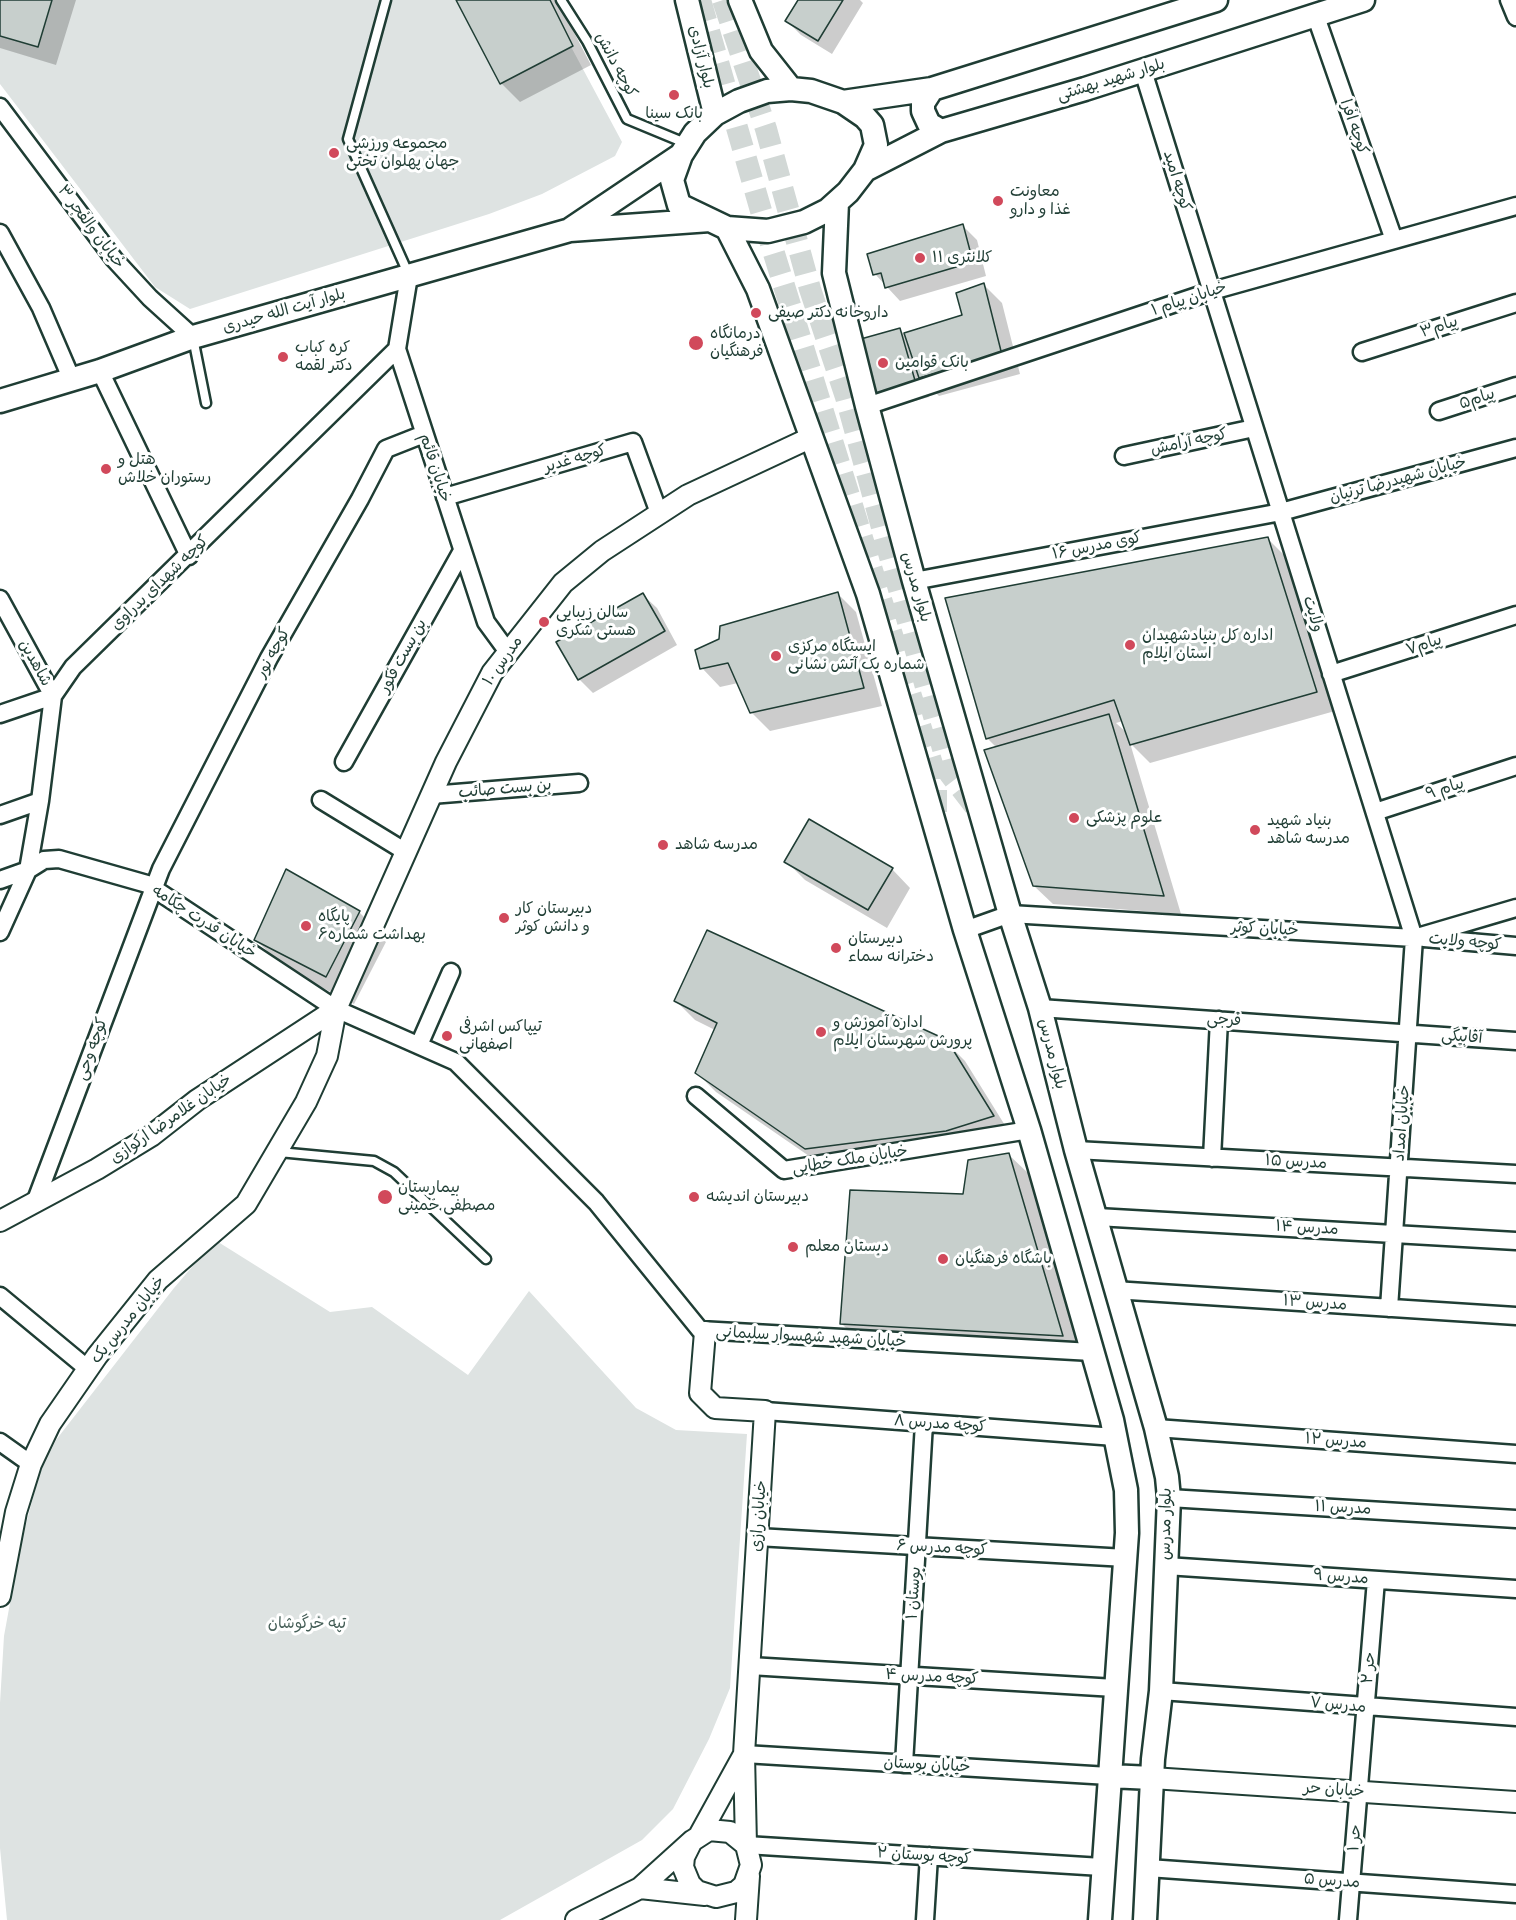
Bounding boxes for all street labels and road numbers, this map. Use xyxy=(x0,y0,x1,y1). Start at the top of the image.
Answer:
street label: بلوار آزادی xyxy=(684,23,718,91)
street label: کوچه دانش xyxy=(591,29,641,101)
street label: بلوار شهید بهشتی xyxy=(1055,54,1167,106)
street label: کوچه افرا xyxy=(1336,97,1372,157)
street label: کوچه امید xyxy=(1159,148,1195,214)
street label: خیابان والفجر ۳ xyxy=(53,181,129,273)
street label: خیابان پیام ۱ xyxy=(1149,278,1229,320)
street label: بلوار آیت الله حیدری xyxy=(220,284,348,338)
street label: پیام۳ xyxy=(1418,312,1460,342)
street label: پیام۵ xyxy=(1457,384,1497,414)
street label: کوچه آرامش xyxy=(1149,425,1229,459)
street label: خیابان قائم xyxy=(415,431,455,505)
street label: کوچه غدیر xyxy=(541,441,609,477)
street label: خیابان شهیدرضا ترنیان xyxy=(1327,452,1469,508)
street label: کوی مدرس ۱۶ xyxy=(1051,528,1143,564)
street label: کوچه شهدای بدراوی xyxy=(107,531,213,635)
street label: بلوار مدرس xyxy=(897,550,935,624)
street label: ولایت xyxy=(1298,594,1328,634)
street label: بن بست فکور xyxy=(375,616,431,696)
street label: کوچه نور xyxy=(251,624,295,682)
street label: پیام۷ xyxy=(1404,630,1444,660)
street label: مدرس ۱۰ xyxy=(479,632,527,690)
street label: شاهدین xyxy=(14,636,56,690)
street label: پیام ۹ xyxy=(1423,774,1467,804)
street label: بن بست صائب xyxy=(458,775,552,803)
street label: خیابان قدرت چکامه xyxy=(148,881,260,963)
street label: خیابان کوثر xyxy=(1231,918,1299,940)
street label: کوچه ولایت xyxy=(1428,929,1502,955)
street label: فرجی xyxy=(1206,1009,1242,1031)
street label: کوچه وحی xyxy=(72,1015,112,1083)
street label: بلوار مدرس xyxy=(1034,1017,1070,1091)
street label: آقابیگی xyxy=(1441,1026,1483,1048)
street label: خیابان غلامرضا ارکوازی xyxy=(107,1070,235,1168)
street label: خیابان امداد xyxy=(1390,1084,1414,1162)
street label: خیابان ملک خطایی xyxy=(791,1141,909,1179)
street label: مدرس ۱۵ xyxy=(1264,1151,1328,1173)
street label: مدرس ۱۴ xyxy=(1275,1217,1339,1239)
street label: خیابان مدرس یک xyxy=(87,1272,169,1368)
street label: مدرس ۱۳ xyxy=(1282,1291,1348,1315)
street label: خیابان شهید شهسوار سلیمانی xyxy=(715,1322,907,1352)
street label: کوچه مدرس ۸ xyxy=(893,1411,987,1437)
street label: مدرس ۱۲ xyxy=(1304,1429,1368,1453)
street label: خیابان رازی xyxy=(747,1480,771,1552)
street label: بلوار مدرس xyxy=(1156,1488,1176,1560)
street label: مدرس ۱۱ xyxy=(1314,1497,1372,1519)
street label: کوچه مدرس ۶ xyxy=(896,1536,988,1560)
street label: مدرس ۹ xyxy=(1313,1565,1369,1589)
street label: بوستان ۱ xyxy=(903,1566,925,1620)
street label: حر ۲ xyxy=(1358,1651,1380,1685)
street label: کوچه مدرس ۴ xyxy=(885,1665,979,1689)
street label: مدرس ۷ xyxy=(1309,1693,1367,1717)
street label: خیابان بوستان xyxy=(883,1753,971,1777)
street label: خیابان حر xyxy=(1303,1778,1365,1802)
street label: حر ۱ xyxy=(1344,1824,1366,1852)
street label: کوچه بوستان ۲ xyxy=(876,1843,972,1869)
street label: مدرس ۵ xyxy=(1303,1869,1361,1893)

